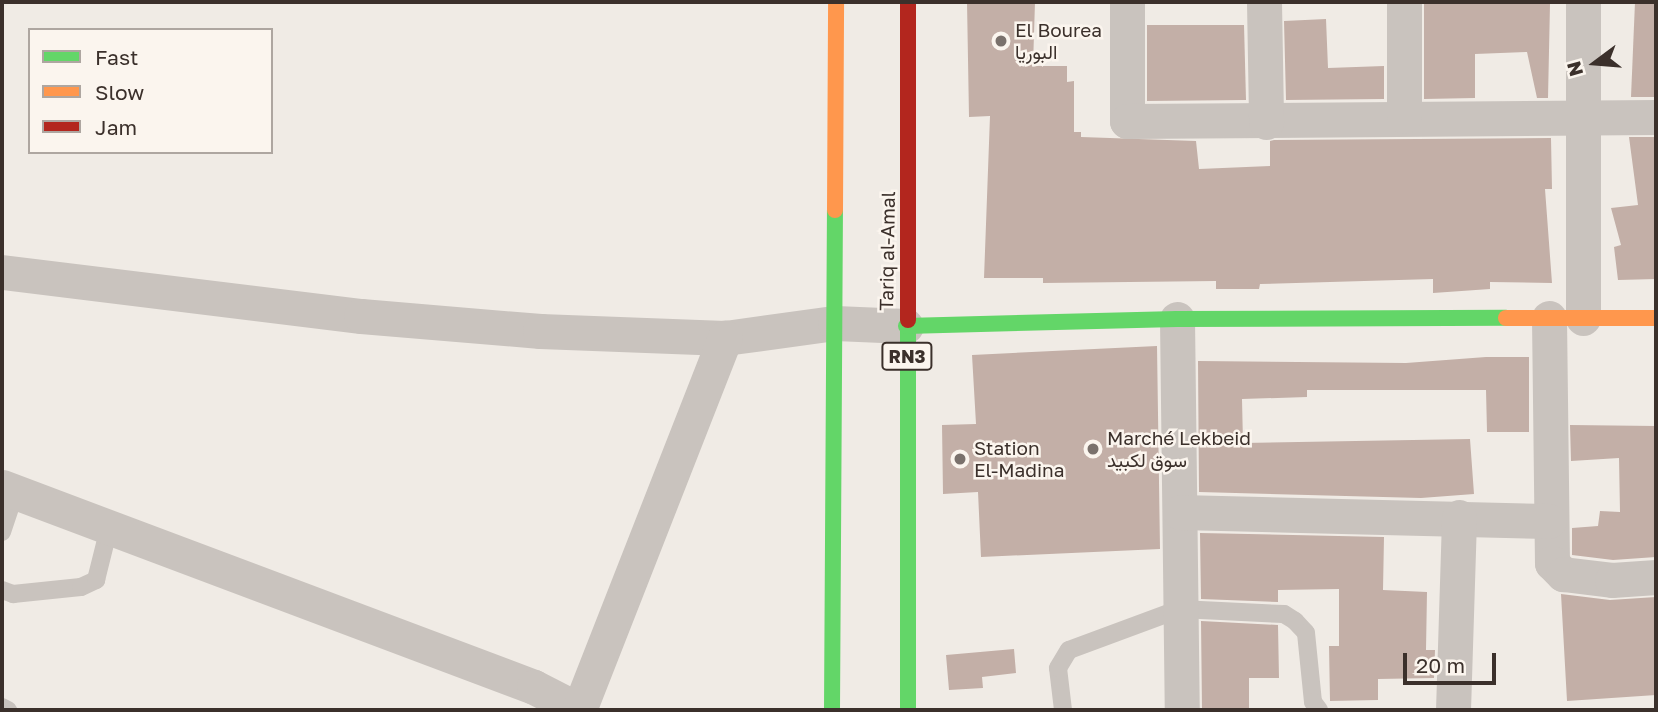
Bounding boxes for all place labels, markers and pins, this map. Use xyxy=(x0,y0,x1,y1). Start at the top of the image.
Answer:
place label: El Bourea البوريا xyxy=(1015,19,1102,63)
marker: El Bourea البوريا xyxy=(993,33,1009,49)
place label: Marché Lekbeid سوق لكبيد xyxy=(1107,427,1251,471)
place label: Station El-Madina xyxy=(974,437,1064,481)
marker: Marché Lekbeid سوق لكبيد xyxy=(1085,441,1101,457)
marker: Station El-Madina xyxy=(952,451,968,467)

